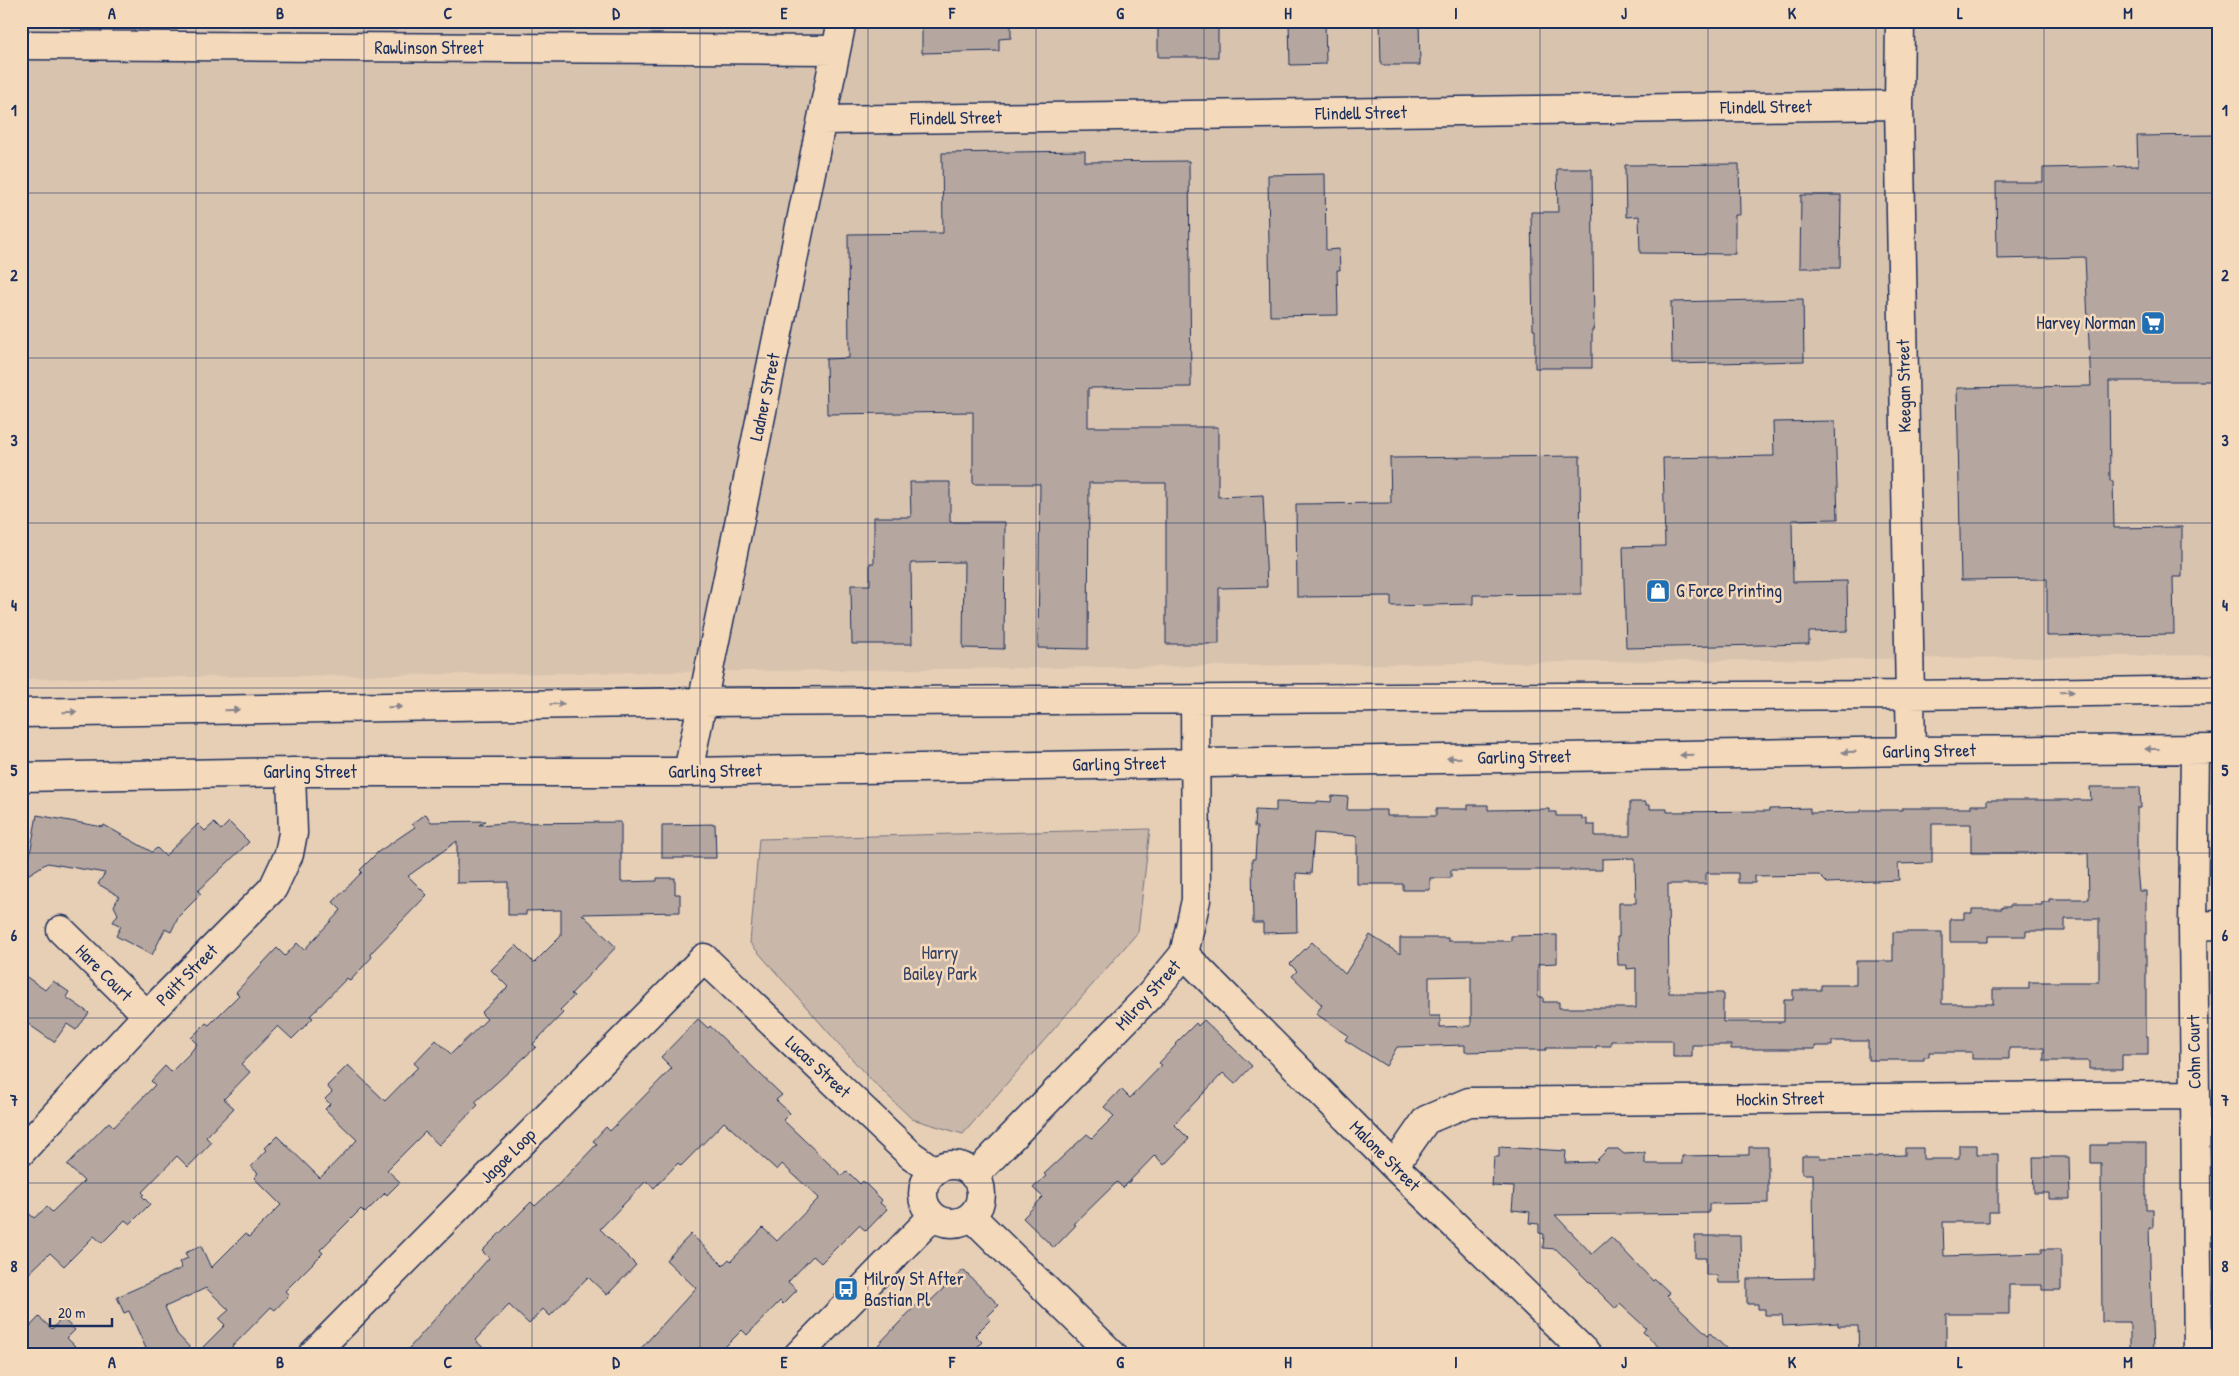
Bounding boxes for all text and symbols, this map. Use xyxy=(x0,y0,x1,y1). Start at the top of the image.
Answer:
text: A xyxy=(108,2,116,24)
text: B xyxy=(276,2,284,24)
text: C xyxy=(444,2,453,24)
text: D xyxy=(612,2,620,24)
text: E xyxy=(780,2,788,24)
text: F xyxy=(948,2,956,24)
text: G xyxy=(1116,2,1124,24)
text: H xyxy=(1284,2,1292,24)
text: I xyxy=(1454,2,1458,24)
text: J xyxy=(1621,2,1627,24)
text: K xyxy=(1788,2,1797,24)
text: L xyxy=(1957,2,1963,24)
text: M xyxy=(2123,2,2133,24)
street label: Rawlinson Street xyxy=(375,35,484,60)
street label: Flindell Street xyxy=(1719,93,1813,120)
text: 1 xyxy=(11,99,17,121)
street label: Flindell Street xyxy=(1314,99,1408,126)
text: 1 xyxy=(2222,99,2228,121)
street label: Flindell Street xyxy=(909,104,1003,131)
text: 2 xyxy=(10,264,18,286)
text: 2 xyxy=(2221,264,2229,286)
place label: Harvey Norman xyxy=(2036,310,2136,335)
supermarket icon: Harvey Norman xyxy=(2140,310,2166,336)
street label: Keegan Street xyxy=(1890,339,1917,433)
street label: Ladner Street xyxy=(743,350,786,443)
text: 3 xyxy=(10,429,18,451)
text: 3 xyxy=(2221,429,2229,451)
shop icon: G Force Printing xyxy=(1645,578,1671,604)
place label: G Force Printing xyxy=(1676,578,1782,603)
text: 4 xyxy=(11,594,17,616)
text: 4 xyxy=(2222,594,2228,616)
one-way arrow xyxy=(2059,687,2075,695)
one-way arrow xyxy=(550,700,566,708)
one-way arrow xyxy=(387,703,403,711)
one-way arrow xyxy=(225,705,241,713)
one-way arrow xyxy=(62,708,78,716)
street label: Garling Street xyxy=(1882,737,1977,764)
street label: Garling Street xyxy=(1477,743,1572,770)
one-way arrow xyxy=(2143,745,2159,753)
one-way arrow xyxy=(1841,748,1857,756)
street label: Garling Street xyxy=(1072,750,1167,777)
one-way arrow xyxy=(1678,751,1694,759)
one-way arrow xyxy=(1446,754,1462,762)
street label: Garling Street xyxy=(668,757,763,784)
text: 5 xyxy=(11,759,18,781)
street label: Garling Street xyxy=(263,759,358,784)
text: 5 xyxy=(2222,759,2229,781)
text: 6 xyxy=(11,924,18,946)
text: 6 xyxy=(2222,924,2229,946)
street label: Paitt Street xyxy=(150,938,224,1011)
street label: Hare Court xyxy=(70,939,139,1007)
park label: Harry Bailey Park xyxy=(903,940,978,986)
street label: Milroy Street xyxy=(1109,953,1187,1035)
street label: Cohn Court xyxy=(2180,1014,2207,1089)
street label: Lucas Street xyxy=(780,1030,857,1104)
street label: Hockin Street xyxy=(1736,1085,1825,1112)
text: 7 xyxy=(9,1089,18,1111)
text: 7 xyxy=(2220,1089,2229,1111)
street label: Malone Street xyxy=(1344,1115,1427,1197)
street label: Jagoe Loop xyxy=(474,1122,541,1189)
text: 8 xyxy=(11,1255,18,1277)
text: 8 xyxy=(2222,1255,2229,1277)
place label: Milroy St After Bastian Pl xyxy=(864,1266,964,1312)
bus stop icon: Milroy St After Bastian Pl xyxy=(833,1276,859,1302)
scale bar xyxy=(50,1296,112,1328)
text: 20 m xyxy=(58,1302,85,1323)
text: A xyxy=(108,1351,116,1373)
text: B xyxy=(276,1351,284,1373)
text: C xyxy=(444,1351,453,1373)
text: D xyxy=(612,1351,620,1373)
text: E xyxy=(780,1351,788,1373)
text: F xyxy=(948,1351,956,1373)
text: G xyxy=(1116,1351,1124,1373)
text: H xyxy=(1284,1351,1292,1373)
text: I xyxy=(1454,1351,1458,1373)
text: J xyxy=(1621,1351,1627,1373)
text: K xyxy=(1788,1351,1797,1373)
text: L xyxy=(1957,1351,1963,1373)
text: M xyxy=(2123,1351,2133,1373)

